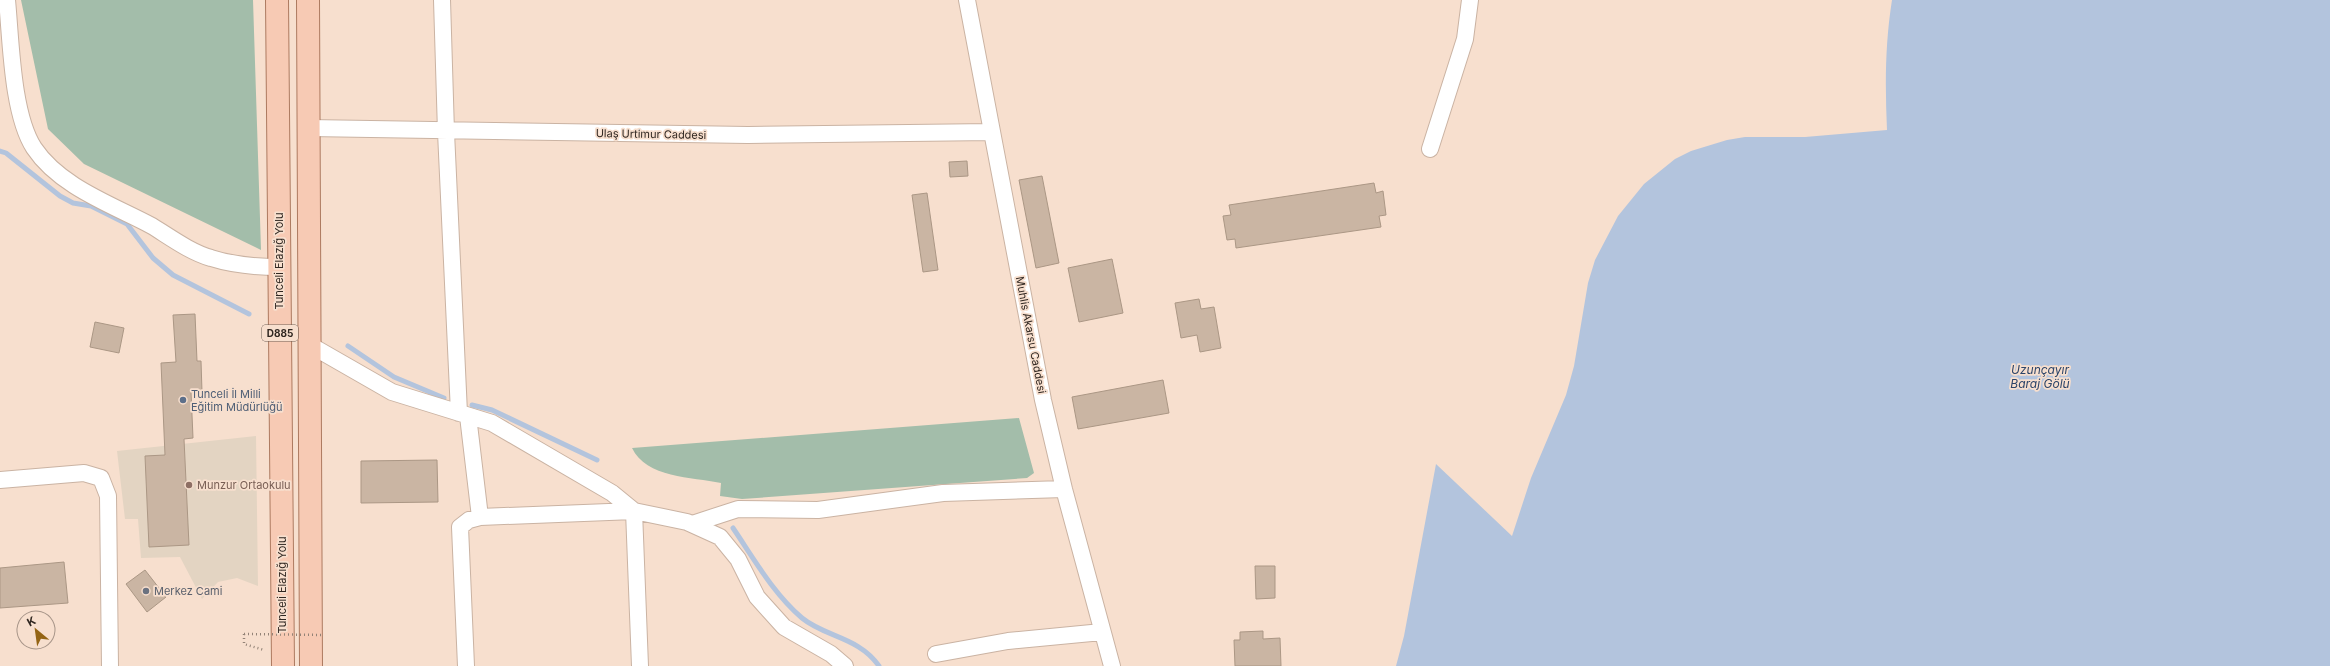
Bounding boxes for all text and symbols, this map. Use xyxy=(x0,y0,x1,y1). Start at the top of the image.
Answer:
street label: Ulaş Urtimur Caddesi xyxy=(596,126,706,142)
street label: Tunceli Elazığ Yolu xyxy=(272,213,286,309)
street label: Muhlis Akarsu Caddesi xyxy=(1013,275,1049,395)
road number: D885 xyxy=(262,325,298,341)
water label: Uzunçayır Baraj Gölü xyxy=(2010,362,2070,391)
place label: Tunceli İl Milli Eğitim Müdürlüğü xyxy=(191,387,282,414)
marker: Tunceli İl Milli Eğitim Müdürlüğü xyxy=(178,395,188,405)
place label: Munzur Ortaokulu xyxy=(197,478,291,492)
marker: Munzur Ortaokulu xyxy=(184,480,194,490)
street label: Tunceli Elazığ Yolu xyxy=(275,537,289,633)
place label: Merkez Cami xyxy=(154,584,222,598)
marker: Merkez Cami xyxy=(141,586,151,596)
north arrow xyxy=(16,610,56,650)
text: K xyxy=(24,613,38,629)

